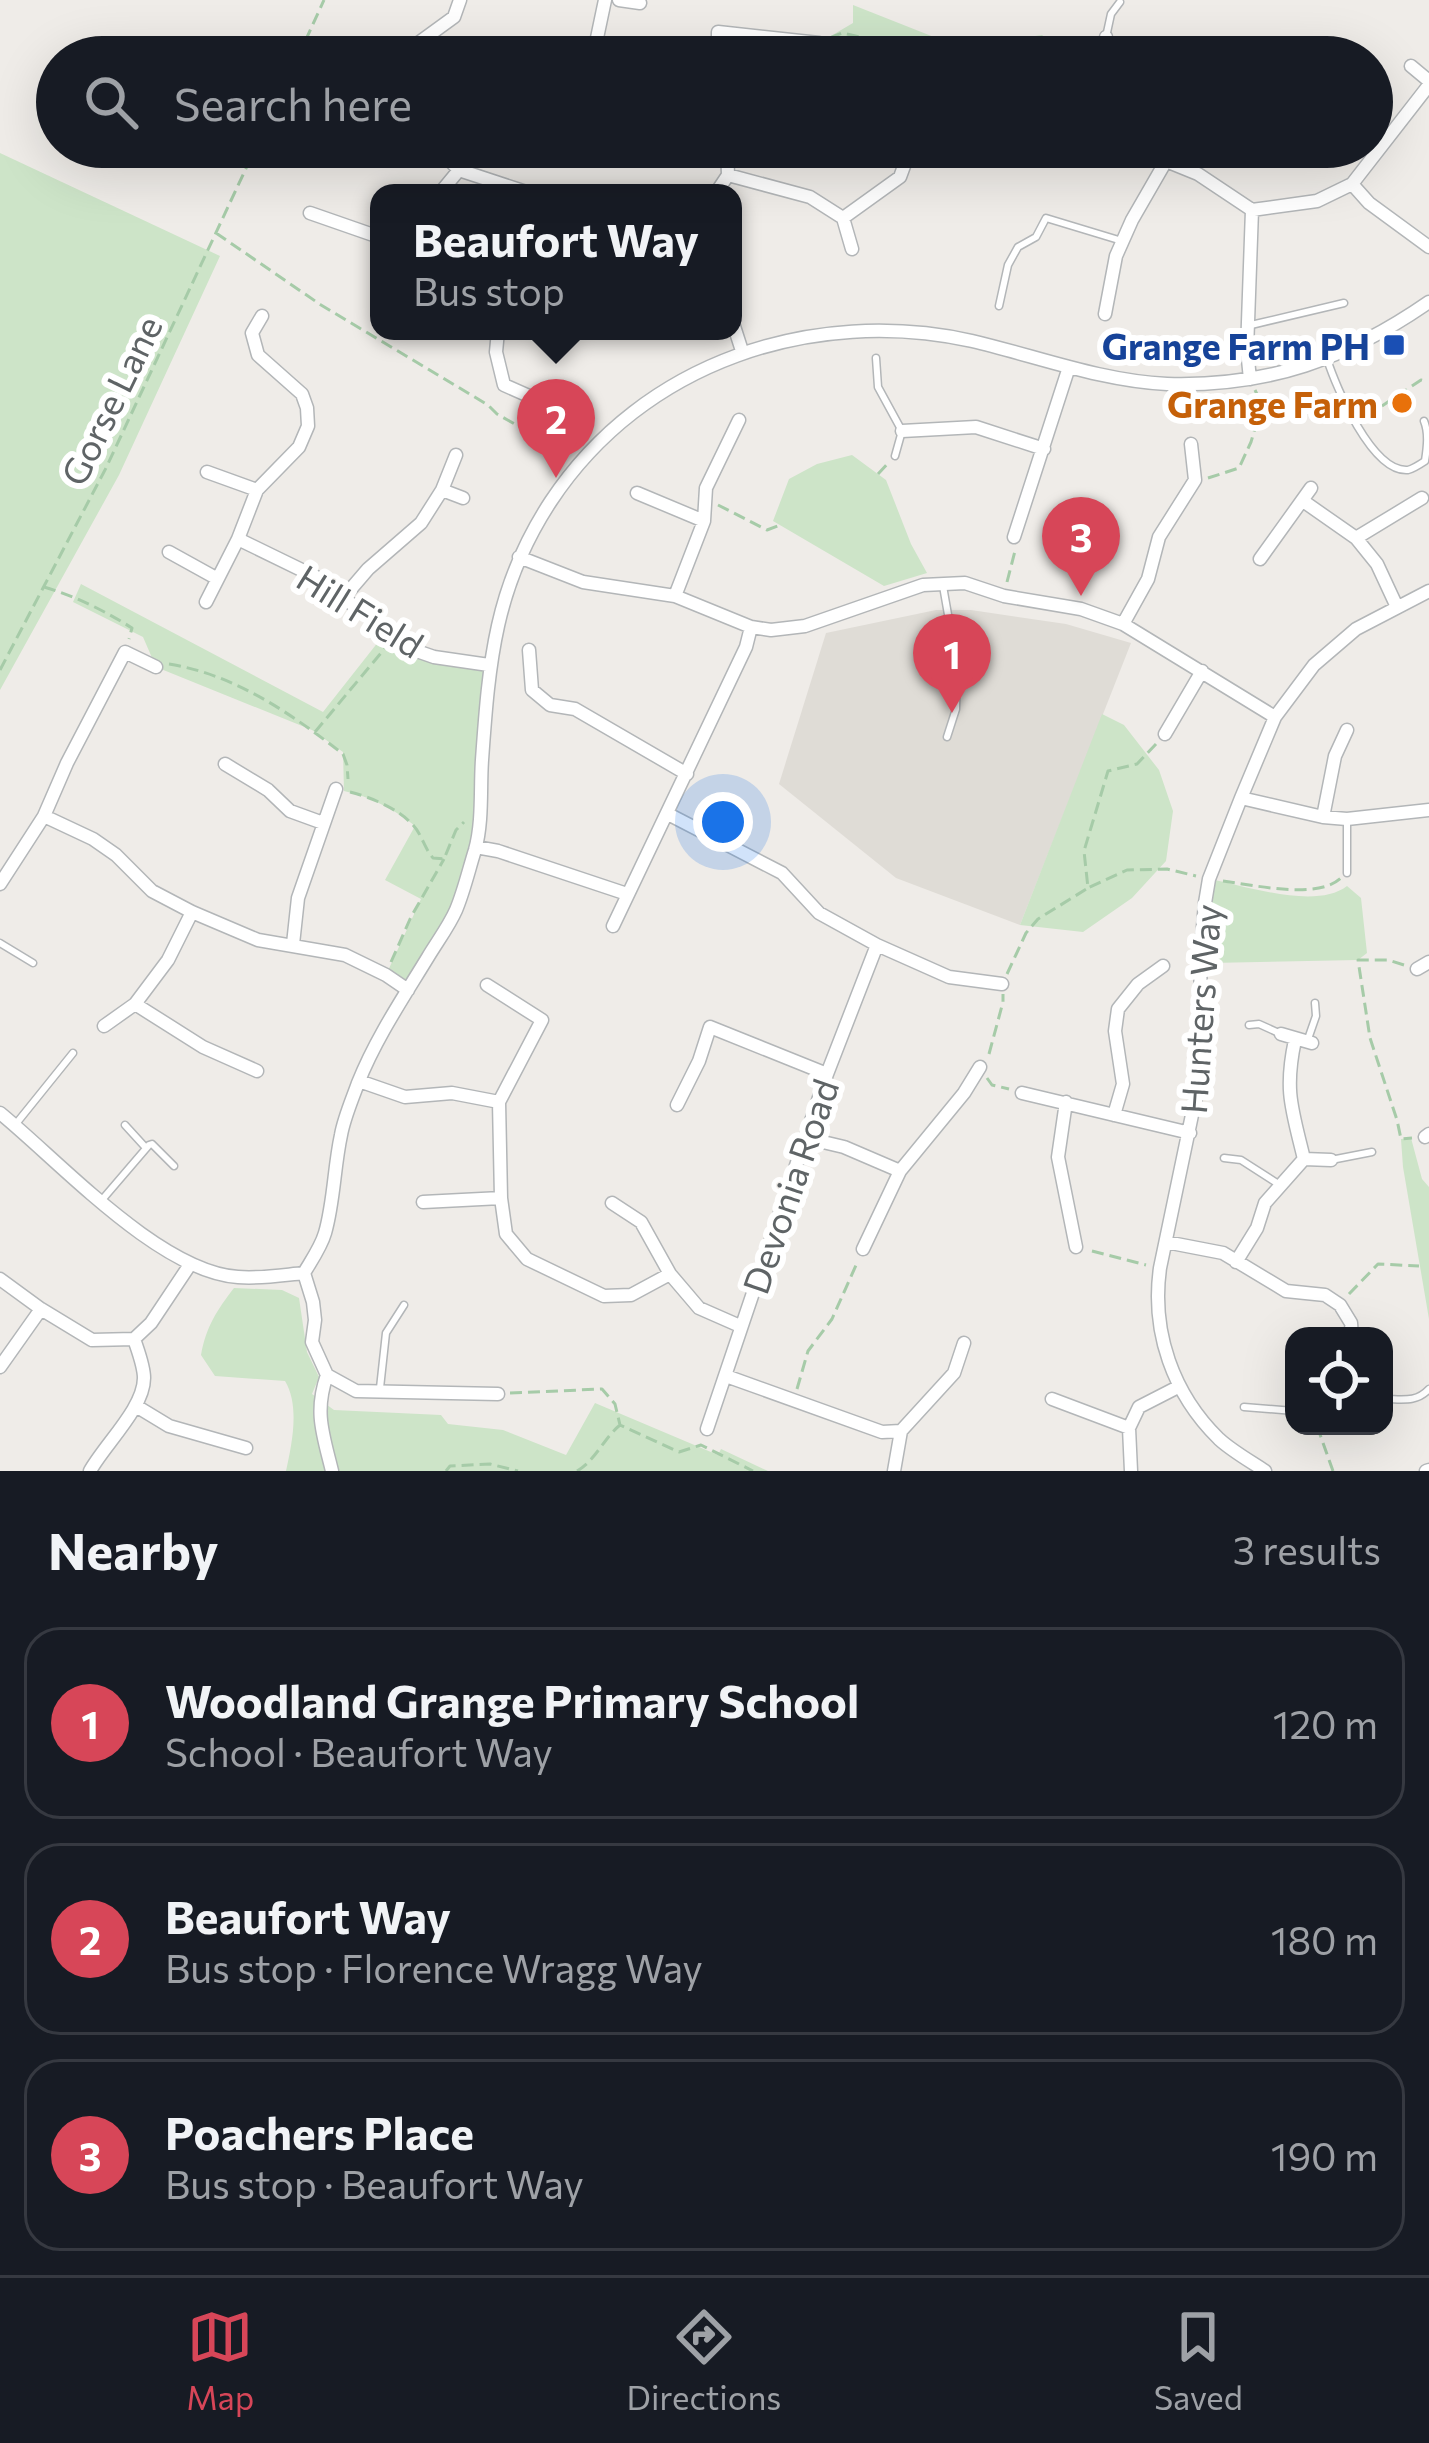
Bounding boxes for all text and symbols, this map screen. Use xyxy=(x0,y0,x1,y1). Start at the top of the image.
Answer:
search box xyxy=(36,36,1393,168)
icon: search xyxy=(78,69,144,135)
text: Search here xyxy=(174,75,412,130)
popup xyxy=(370,184,742,340)
text: Beaufort Way xyxy=(413,211,699,266)
text: Bus stop xyxy=(413,266,565,314)
street label: Gorse Lane xyxy=(50,308,170,492)
place label: Grange Farm PH xyxy=(1102,323,1370,367)
marker: Grange Farm PH xyxy=(1381,332,1407,358)
pin: 2 xyxy=(517,379,595,478)
place label: Grange Farm xyxy=(1167,381,1378,425)
marker: Grange Farm xyxy=(1389,390,1415,416)
pin: 3 xyxy=(1042,497,1120,596)
street label: Hill Field xyxy=(290,554,432,666)
pin: 1 xyxy=(913,614,991,713)
your location xyxy=(693,792,753,852)
street label: Hunters Way xyxy=(1170,903,1228,1115)
street label: Devonia Road xyxy=(732,1073,846,1299)
map controls xyxy=(1285,1327,1393,1435)
button: locate xyxy=(1285,1327,1393,1435)
text: Nearby xyxy=(48,1518,218,1581)
text: 3 results xyxy=(1233,1525,1381,1573)
text: Woodland Grange Primary School xyxy=(165,1672,859,1727)
text: 1 xyxy=(81,1699,99,1747)
text: 120 m xyxy=(1273,1699,1378,1747)
text: School · Beaufort Way xyxy=(165,1727,553,1775)
text: Beaufort Way xyxy=(165,1888,451,1943)
text: 2 xyxy=(79,1915,101,1963)
text: 180 m xyxy=(1271,1915,1378,1963)
text: Bus stop · Florence Wragg Way xyxy=(165,1943,703,1991)
text: Poachers Place xyxy=(165,2104,474,2159)
text: 3 xyxy=(79,2131,101,2179)
text: 190 m xyxy=(1271,2131,1378,2179)
text: Bus stop · Beaufort Way xyxy=(165,2159,584,2207)
tab: Map xyxy=(186,2304,254,2417)
tab: Directions xyxy=(627,2304,781,2417)
tab: Saved xyxy=(1154,2304,1243,2417)

